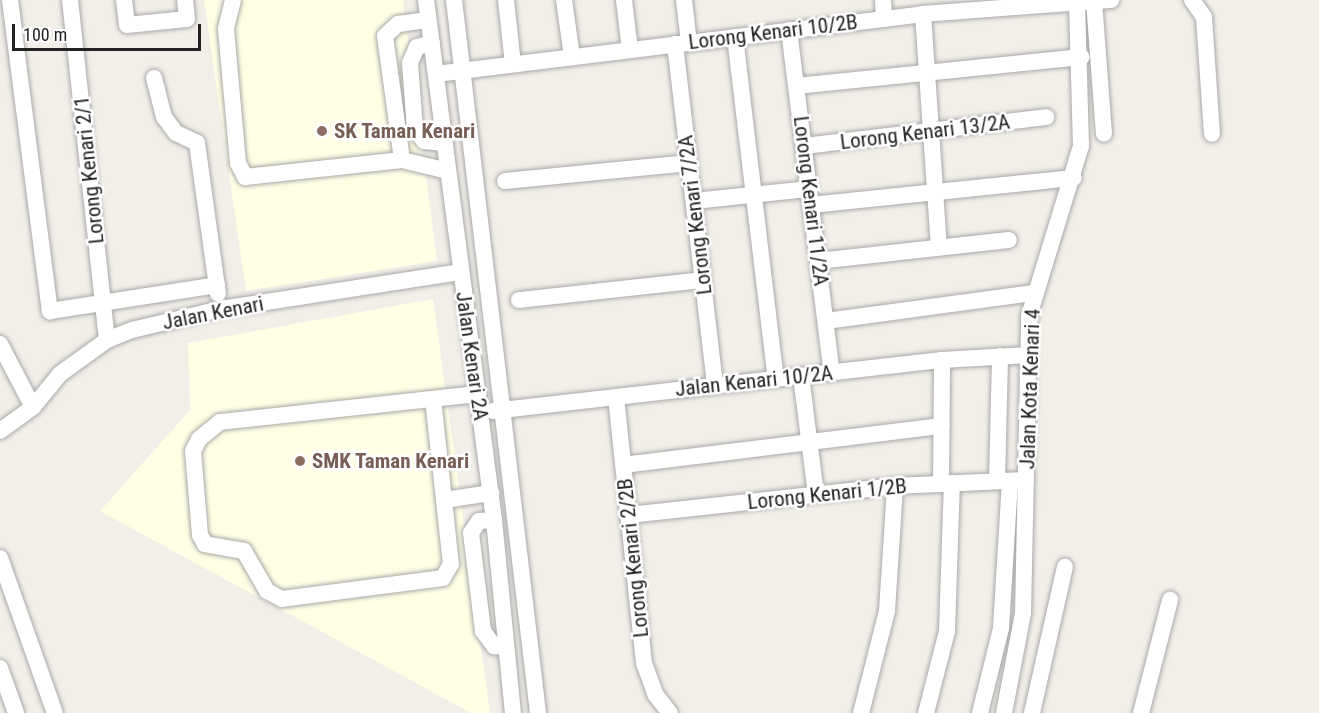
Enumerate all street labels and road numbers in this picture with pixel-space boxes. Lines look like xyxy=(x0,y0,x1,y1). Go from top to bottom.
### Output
street label: Lorong Kenari 10/2B xyxy=(687,9,859,55)
street label: Lorong Kenari 2/1 xyxy=(69,95,109,245)
street label: Lorong Kenari 13/2A xyxy=(839,109,1011,155)
street label: Lorong Kenari 11/2A xyxy=(788,115,834,287)
street label: Lorong Kenari 7/2A xyxy=(673,134,717,296)
street label: Jalan Kenari 2A xyxy=(450,290,494,422)
street label: Jalan Kenari xyxy=(160,291,266,335)
street label: Jalan Kota Kenari 4 xyxy=(1015,308,1045,470)
street label: Jalan Kenari 10/2A xyxy=(674,360,834,402)
street label: Lorong Kenari 1/2B xyxy=(746,473,908,515)
street label: Lorong Kenari 2/2B xyxy=(612,477,654,639)

